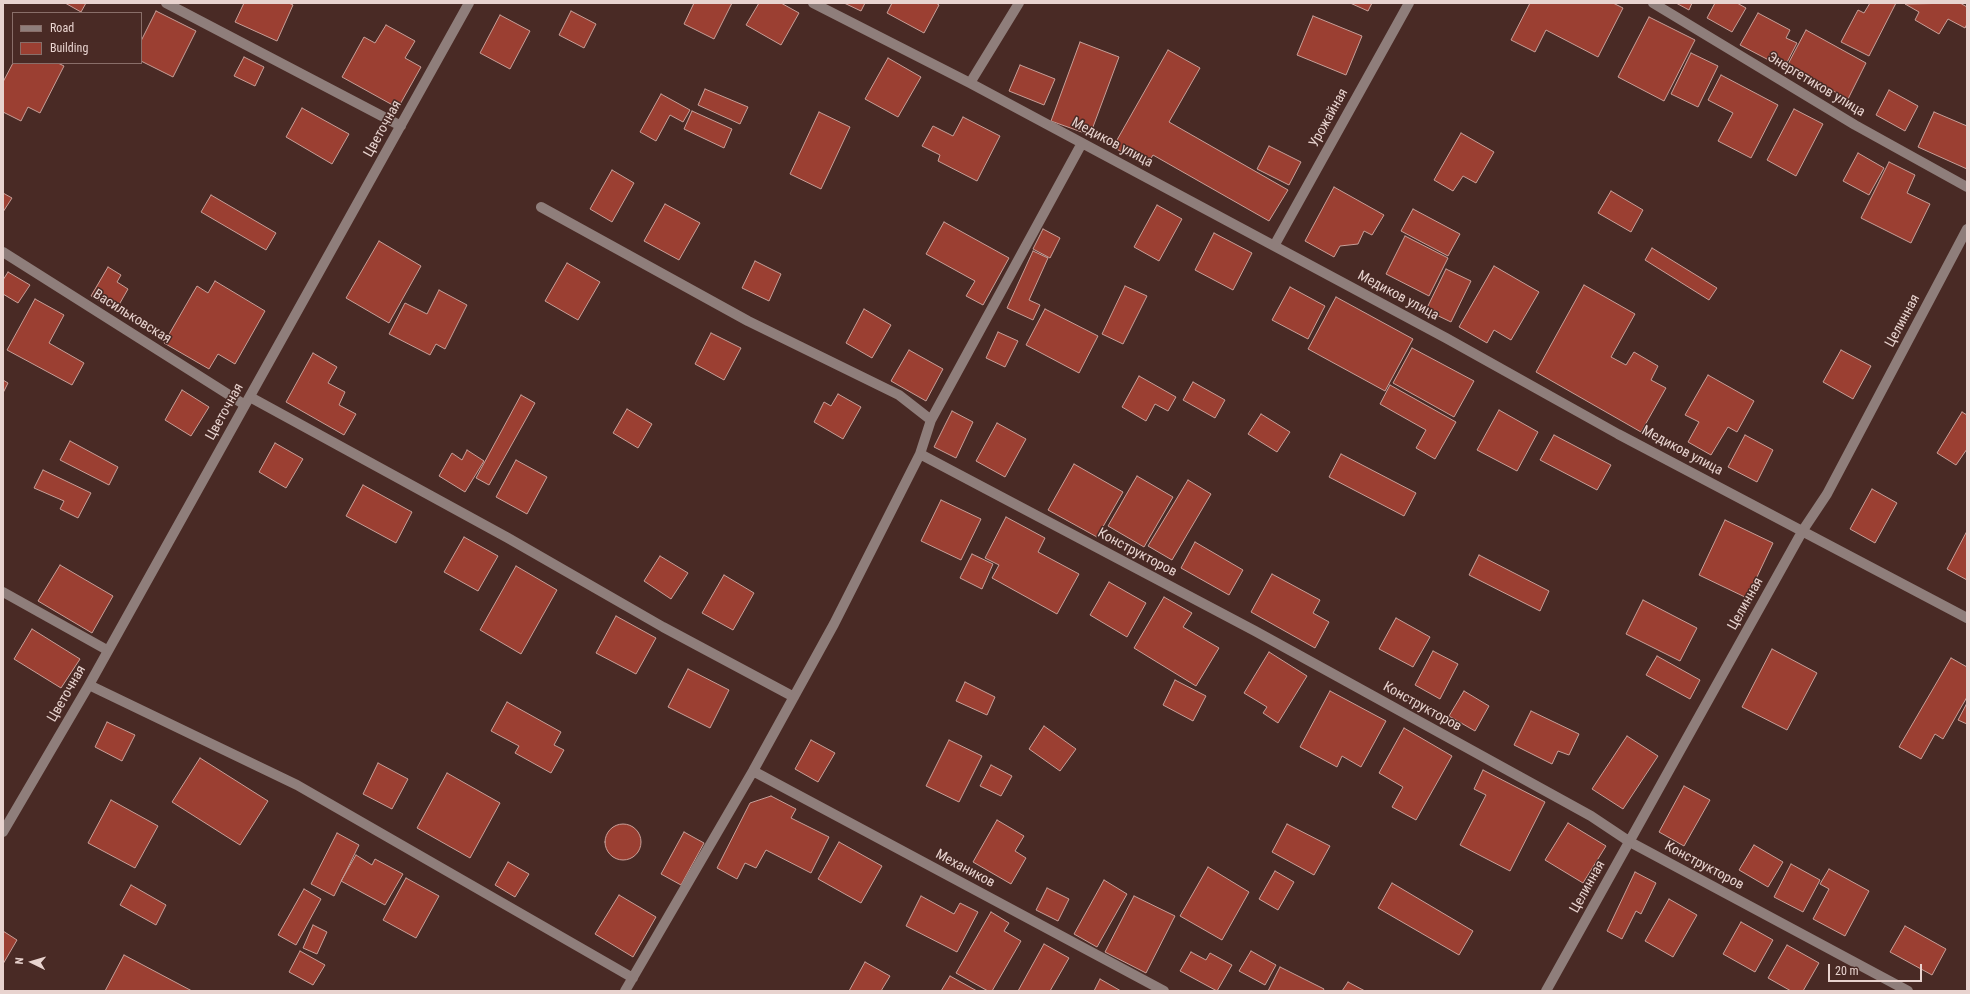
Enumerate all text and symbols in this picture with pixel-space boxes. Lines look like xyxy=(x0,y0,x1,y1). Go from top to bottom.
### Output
legend xyxy=(12,12,142,64)
text: Road xyxy=(50,21,74,35)
text: Building xyxy=(50,41,88,55)
street label: Энергетиков улица xyxy=(1764,49,1868,121)
street label: Урожайная xyxy=(1306,86,1352,150)
street label: Цветочная xyxy=(361,98,405,160)
street label: Медиков улица xyxy=(1069,115,1155,171)
street label: Медиков улица xyxy=(1355,268,1441,324)
street label: Васильковская xyxy=(90,286,174,348)
street label: Целинная xyxy=(1882,292,1924,350)
street label: Цветочная xyxy=(203,381,247,443)
street label: Медиков улица xyxy=(1639,423,1725,479)
street label: Конструкторов xyxy=(1095,525,1179,581)
street label: Целинная xyxy=(1725,575,1767,633)
street label: Цветочная xyxy=(44,663,90,725)
street label: Конструкторов xyxy=(1380,678,1464,736)
street label: Конструкторов xyxy=(1662,838,1746,894)
street label: Механиков xyxy=(932,846,998,892)
street label: Целинная xyxy=(1567,858,1609,916)
north arrow xyxy=(12,942,52,982)
scale bar xyxy=(1830,956,1924,982)
text: N xyxy=(13,957,26,965)
text: 20 m xyxy=(1835,964,1859,978)

